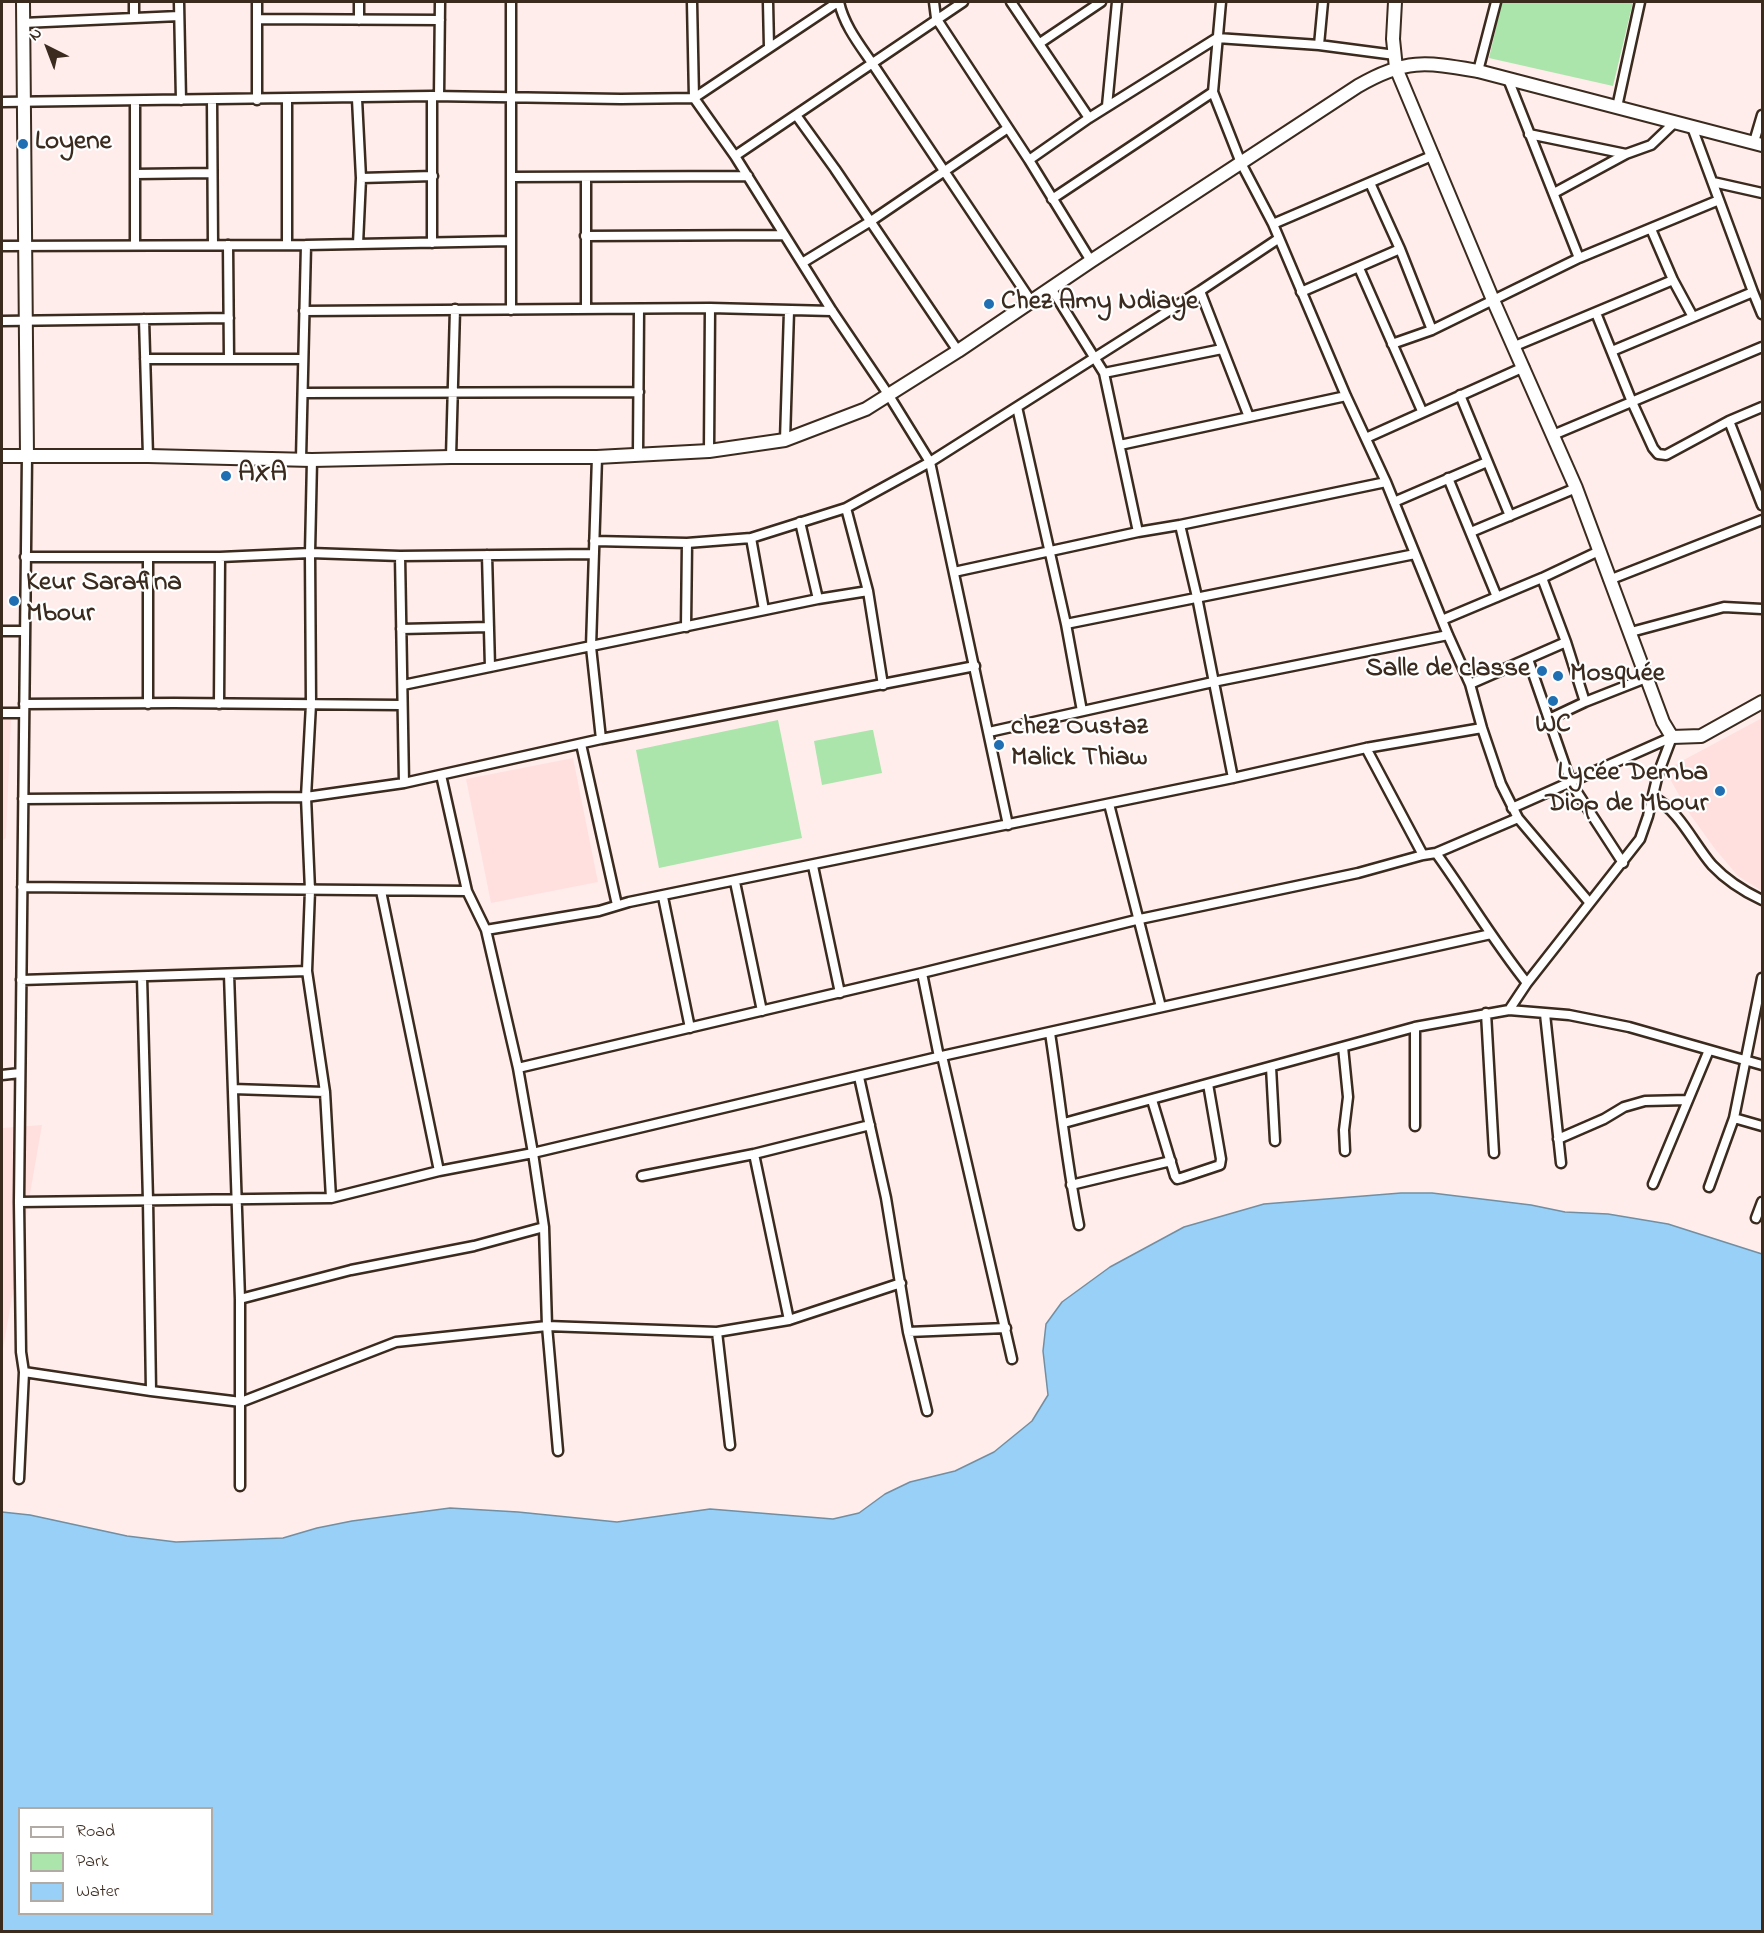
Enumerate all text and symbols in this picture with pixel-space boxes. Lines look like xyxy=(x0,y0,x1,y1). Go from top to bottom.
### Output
north arrow xyxy=(18,18,78,78)
text: N xyxy=(24,22,48,47)
place label: Loyene xyxy=(35,128,112,160)
marker: Loyene xyxy=(16,137,30,151)
place label: Chez Amy Ndiaye xyxy=(1001,288,1198,320)
marker: Chez Amy Ndiaye xyxy=(982,297,996,311)
place label: AXA xyxy=(238,460,287,492)
marker: AXA xyxy=(219,469,233,483)
place label: Keur Sarafina Mbour xyxy=(26,569,182,632)
marker: Keur Sarafina Mbour xyxy=(7,594,21,608)
place label: Salle de classe xyxy=(1365,655,1530,687)
place label: Mosquée xyxy=(1570,660,1665,692)
marker: Salle de classe xyxy=(1535,664,1549,678)
marker: Mosquée xyxy=(1551,669,1565,683)
marker: WC xyxy=(1546,694,1560,708)
place label: WC xyxy=(1535,711,1571,743)
place label: chez Oustaz Malick Thiaw xyxy=(1011,713,1148,776)
marker: chez Oustaz Malick Thiaw xyxy=(992,738,1006,752)
place label: Lycée Demba Diop de Mbour xyxy=(1545,759,1708,822)
marker: Lycée Demba Diop de Mbour xyxy=(1713,784,1727,798)
legend xyxy=(18,1807,213,1915)
text: Road xyxy=(76,1819,115,1845)
text: Park xyxy=(76,1849,109,1875)
text: Water xyxy=(76,1879,119,1905)

